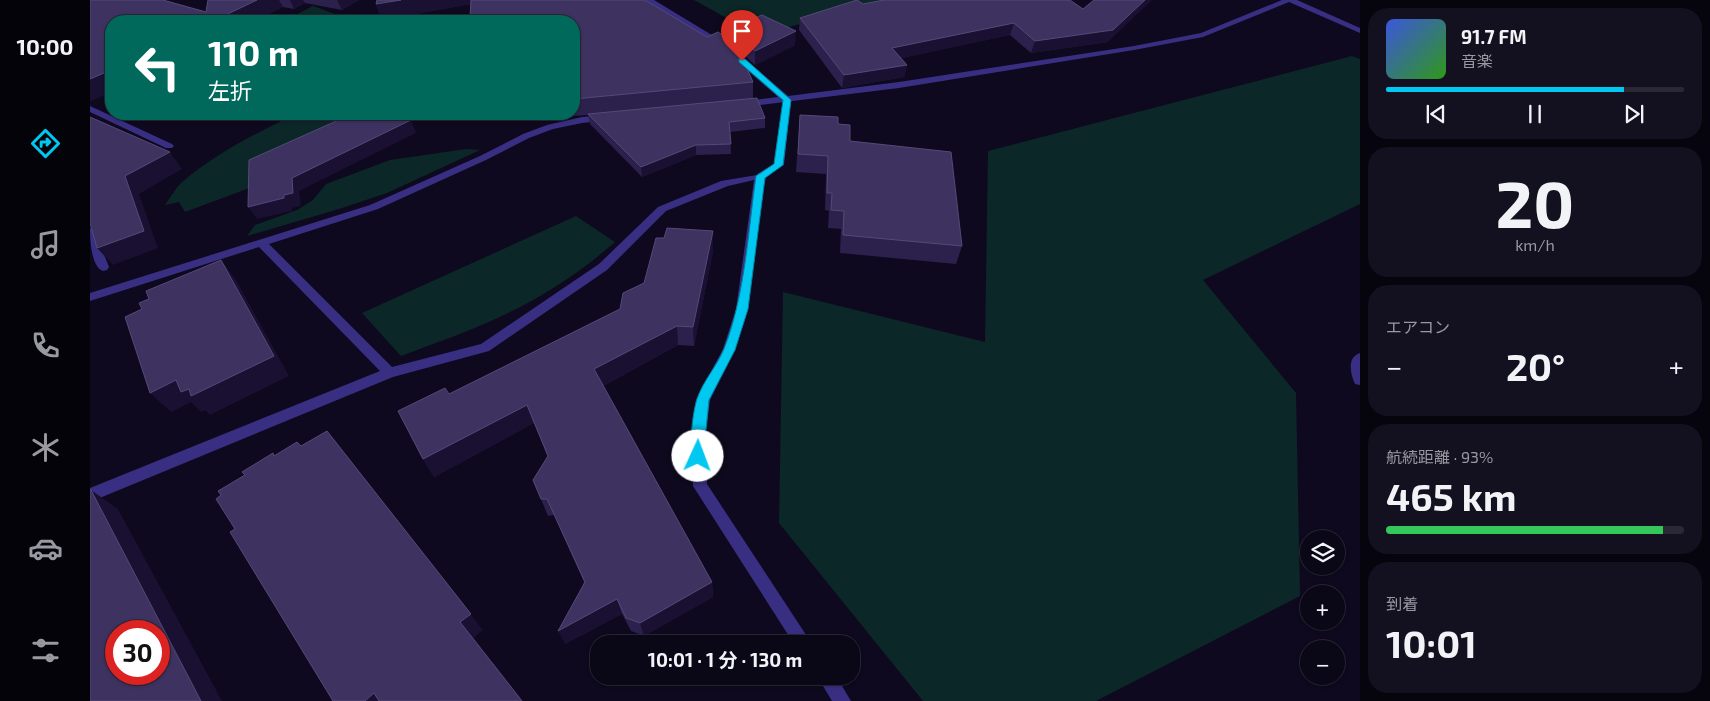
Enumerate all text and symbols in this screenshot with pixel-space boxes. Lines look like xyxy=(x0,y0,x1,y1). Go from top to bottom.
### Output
pin xyxy=(721,10,763,61)
icon: arrive xyxy=(728,17,756,45)
text: 91.7 FM xyxy=(1461,25,1527,48)
text: 110 m xyxy=(208,31,299,73)
text: 10:00 xyxy=(17,33,73,59)
icon: left xyxy=(125,35,190,100)
text: 音楽 xyxy=(1461,51,1493,70)
text: 左折 xyxy=(208,77,252,103)
icon: previous xyxy=(1422,100,1450,128)
icon: pause xyxy=(1521,100,1549,128)
icon: next xyxy=(1620,100,1648,128)
icon: directions xyxy=(28,126,63,161)
text: 20 xyxy=(1496,163,1574,241)
icon: music xyxy=(28,227,63,262)
text: km/h xyxy=(1515,235,1555,254)
text: エアコン xyxy=(1386,317,1450,336)
icon: phone xyxy=(28,328,63,363)
text: 20° xyxy=(1506,343,1565,389)
text: − xyxy=(1386,349,1402,383)
text: + xyxy=(1669,349,1684,383)
position arrow xyxy=(671,429,723,481)
icon: climate xyxy=(28,430,63,465)
text: 航続距離 · 93% xyxy=(1386,447,1493,466)
text: 465 km xyxy=(1386,473,1517,519)
map controls xyxy=(1300,530,1345,685)
button: layers xyxy=(1300,530,1345,575)
icon: car xyxy=(28,531,63,566)
button: + xyxy=(1300,585,1345,630)
text: 到着 xyxy=(1386,594,1418,613)
speed limit sign: 30 xyxy=(105,620,170,685)
text: 10:01 xyxy=(1386,620,1477,666)
icon: filters xyxy=(28,633,63,668)
button: − xyxy=(1300,640,1345,685)
text: 10:01 · 1 分 · 130 m xyxy=(648,648,802,671)

